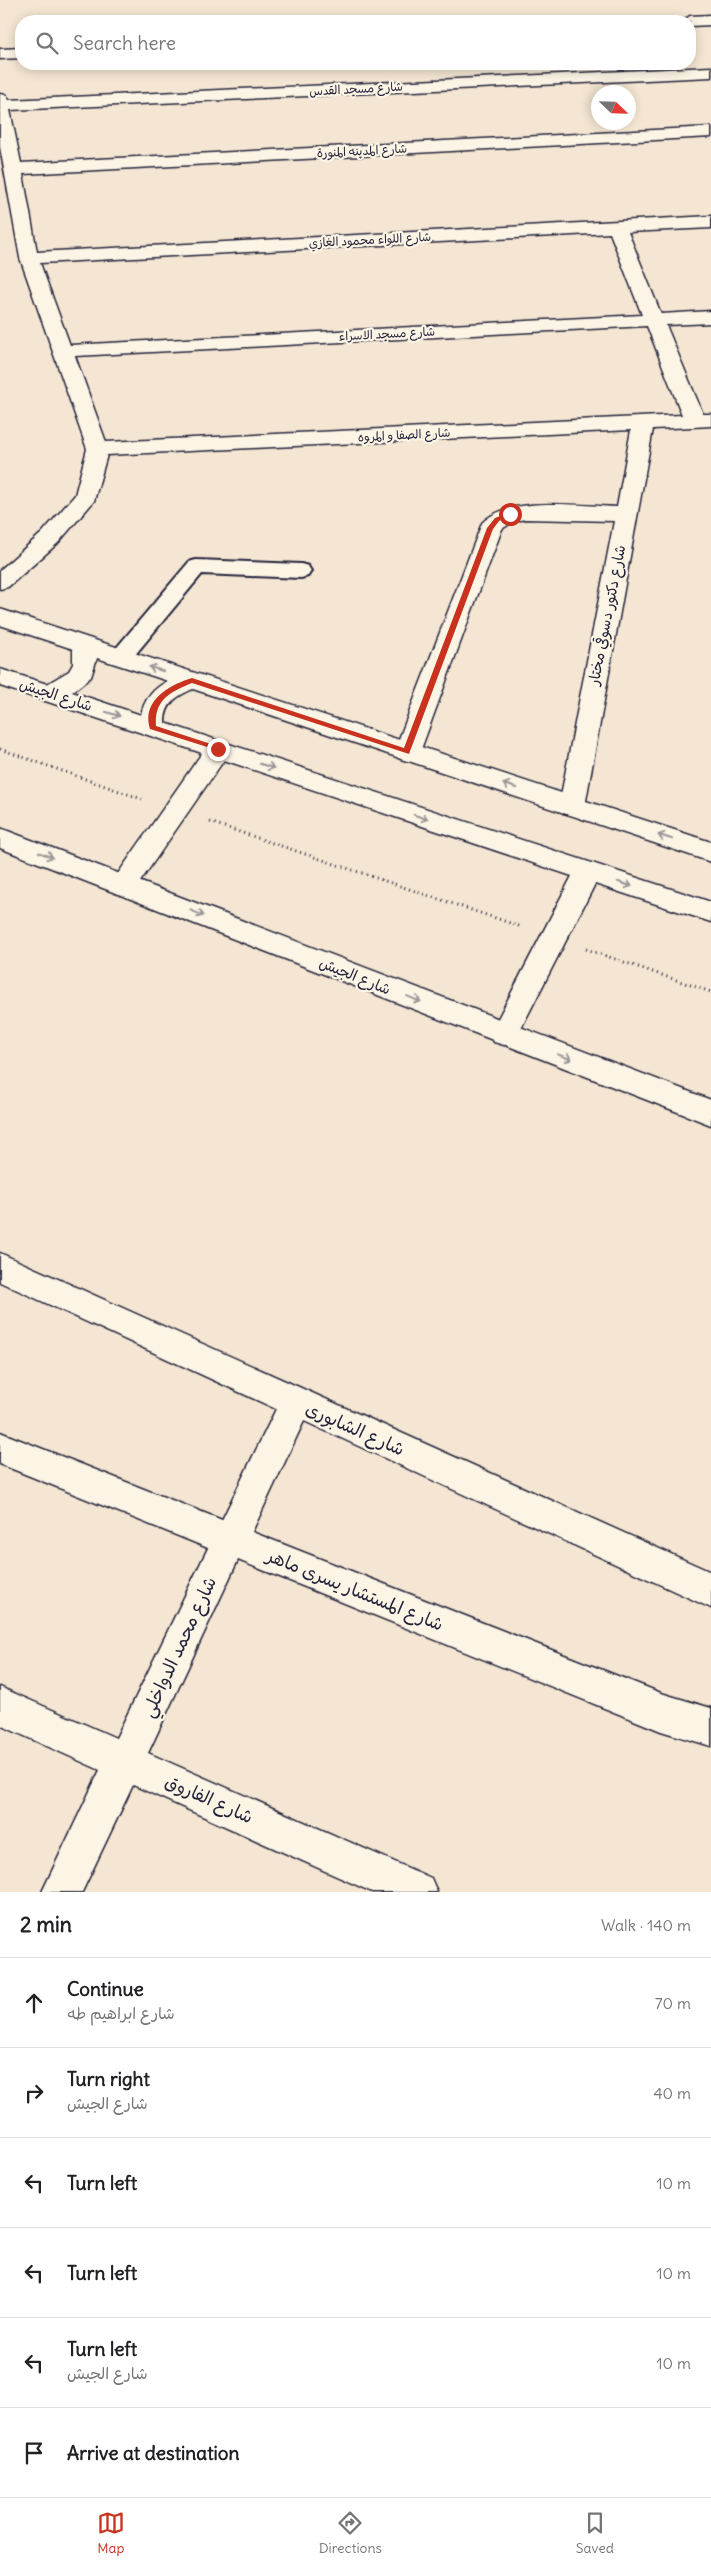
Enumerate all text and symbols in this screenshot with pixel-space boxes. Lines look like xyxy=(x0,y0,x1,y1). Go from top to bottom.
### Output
search box xyxy=(15,15,696,70)
icon: search xyxy=(33,29,61,57)
text: Search here xyxy=(73,31,176,55)
street label: شارع مسجد القدس xyxy=(309,79,403,100)
north arrow xyxy=(591,85,636,130)
street label: شارع المدينه المنورة xyxy=(316,141,408,162)
street label: شارع اللواء محمود الغازي xyxy=(308,229,432,252)
street label: شارع مسجد الاسراء xyxy=(338,323,436,346)
street label: شارع الصفا و المروه xyxy=(357,425,451,446)
route start xyxy=(499,503,522,526)
street label: شارع دكتور دسوقي مختار xyxy=(582,543,630,688)
one-way arrow xyxy=(149,664,165,673)
street label: شارع الجيش xyxy=(17,674,95,716)
one-way arrow xyxy=(104,710,120,719)
route end xyxy=(207,738,230,761)
one-way arrow xyxy=(258,761,274,771)
one-way arrow xyxy=(503,781,518,790)
one-way arrow xyxy=(413,812,429,822)
one-way arrow xyxy=(657,831,673,841)
one-way arrow xyxy=(37,851,53,860)
one-way arrow xyxy=(617,879,633,889)
one-way arrow xyxy=(189,909,205,918)
street label: شارع الجيش xyxy=(316,953,394,999)
one-way arrow xyxy=(406,994,421,1004)
one-way arrow xyxy=(557,1053,572,1062)
street label: شارع الشابورى xyxy=(302,1397,408,1461)
street label: شارع المستشار يسرى ماهر xyxy=(261,1543,447,1636)
street label: شارع محمد الدواخلي xyxy=(136,1573,226,1723)
street label: شارع الفاروق xyxy=(161,1769,257,1829)
text: 2 min xyxy=(20,1911,72,1938)
text: Walk · 140 m xyxy=(601,1915,691,1935)
text: Continue xyxy=(67,1977,144,2001)
icon: ahead xyxy=(20,1989,48,2017)
text: 70 m xyxy=(655,1993,691,2013)
text: شارع ابراهيم طه xyxy=(67,2003,175,2023)
text: Turn right xyxy=(67,2067,150,2091)
icon: right xyxy=(20,2079,48,2107)
text: 40 m xyxy=(653,2083,691,2103)
text: شارع الجيش xyxy=(67,2093,148,2113)
icon: left xyxy=(20,2169,48,2197)
text: Turn left xyxy=(67,2171,137,2195)
text: 10 m xyxy=(656,2173,691,2193)
icon: left xyxy=(20,2259,48,2287)
text: Turn left xyxy=(67,2261,137,2285)
text: 10 m xyxy=(656,2263,691,2283)
text: Turn left xyxy=(67,2337,137,2361)
icon: left xyxy=(20,2349,48,2377)
text: 10 m xyxy=(656,2353,691,2373)
text: شارع الجيش xyxy=(67,2363,148,2383)
icon: arrive xyxy=(20,2439,48,2467)
text: Arrive at destination xyxy=(67,2441,240,2465)
tab: Map xyxy=(97,2509,125,2557)
tab: Directions xyxy=(319,2509,382,2557)
tab: Saved xyxy=(576,2509,614,2557)

